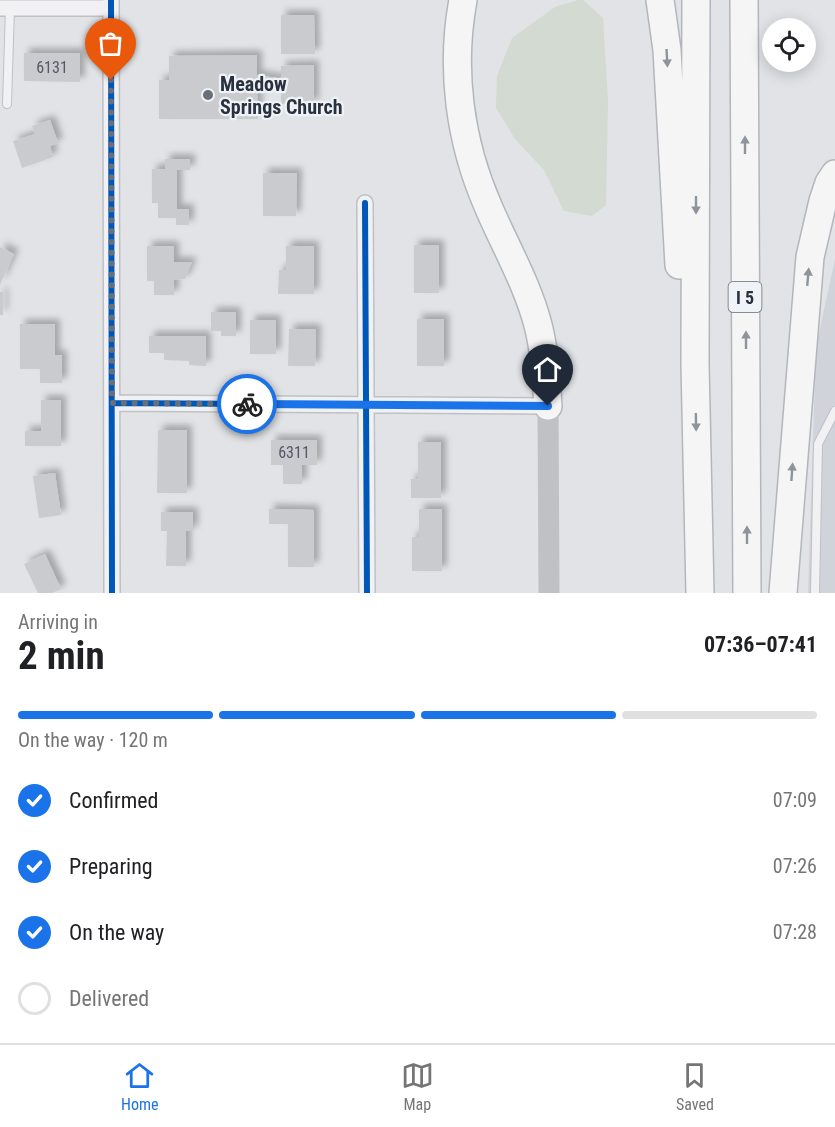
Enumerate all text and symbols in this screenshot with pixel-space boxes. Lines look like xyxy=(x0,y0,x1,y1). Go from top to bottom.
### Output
pin xyxy=(85,18,136,80)
map controls xyxy=(762,18,816,72)
button: locate xyxy=(762,18,816,72)
icon: bag xyxy=(94,27,127,60)
one-way arrow xyxy=(662,48,671,67)
house number: 6131 xyxy=(36,58,68,77)
place label: Meadow Springs Church xyxy=(220,72,343,119)
marker: Meadow Springs Church xyxy=(201,88,215,102)
one-way arrow xyxy=(740,135,750,154)
one-way arrow xyxy=(691,196,701,215)
one-way arrow xyxy=(803,268,813,287)
road number: I 5 xyxy=(728,282,762,312)
one-way arrow xyxy=(741,330,751,349)
pin xyxy=(522,344,573,406)
icon: home xyxy=(531,353,564,386)
courier xyxy=(217,374,277,434)
icon: bike xyxy=(231,388,264,421)
one-way arrow xyxy=(692,413,701,432)
house number: 6311 xyxy=(278,443,310,462)
one-way arrow xyxy=(787,462,797,481)
one-way arrow xyxy=(742,525,752,544)
text: Arriving in xyxy=(18,610,98,634)
text: 07:36–07:41 xyxy=(704,632,817,657)
text: 2 min xyxy=(18,633,105,679)
text: On the way · 120 m xyxy=(18,728,168,752)
icon: check xyxy=(18,784,51,817)
text: Confirmed xyxy=(69,788,158,813)
text: 07:09 xyxy=(773,788,817,812)
icon: check xyxy=(18,850,51,883)
text: Preparing xyxy=(69,854,153,879)
text: 07:26 xyxy=(773,854,817,878)
icon: check xyxy=(18,916,51,949)
text: On the way xyxy=(69,920,164,945)
text: 07:28 xyxy=(773,920,817,944)
text: Delivered xyxy=(69,986,149,1011)
tab: Home xyxy=(121,1059,159,1114)
tab: Map xyxy=(401,1059,434,1114)
tab: Saved xyxy=(676,1059,714,1114)

